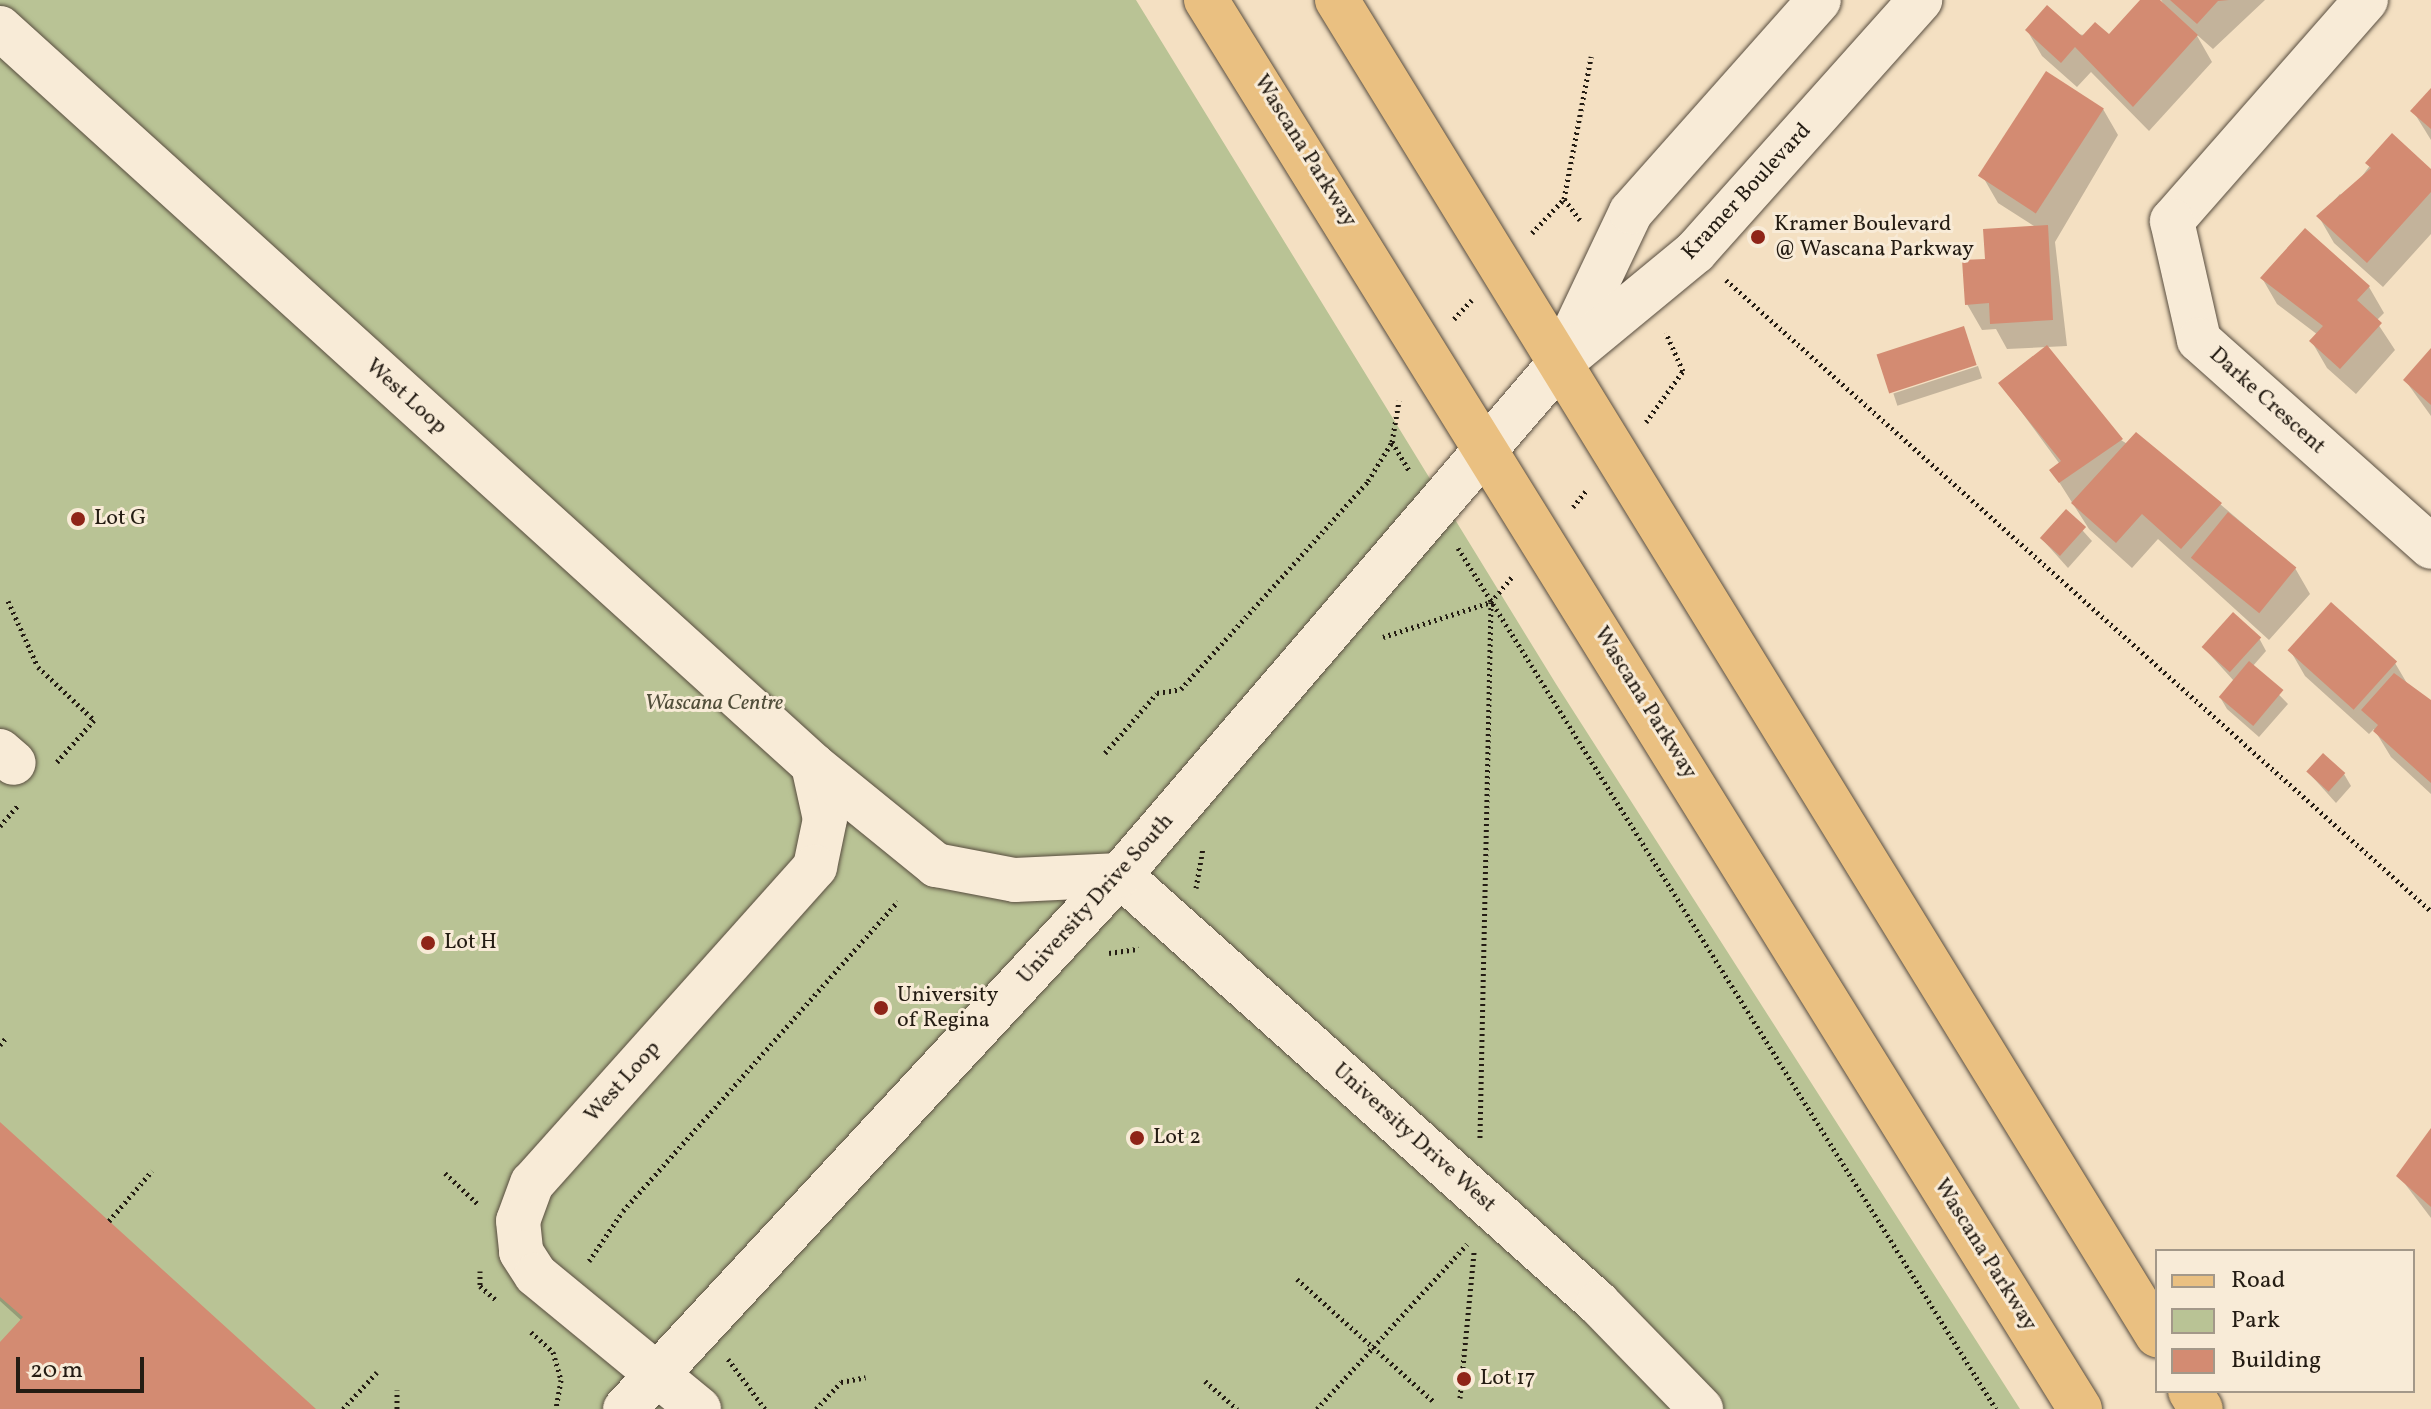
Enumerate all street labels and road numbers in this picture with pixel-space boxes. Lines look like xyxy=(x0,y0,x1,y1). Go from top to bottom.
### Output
street label: Wascana Parkway xyxy=(1248,70,1362,232)
street label: Kramer Boulevard xyxy=(1677,118,1817,266)
street label: Darke Crescent xyxy=(2203,342,2331,460)
street label: West Loop xyxy=(360,354,452,440)
street label: Wascana Parkway xyxy=(1588,622,1702,784)
street label: University Drive South xyxy=(1012,808,1180,990)
street label: West Loop xyxy=(580,1036,666,1128)
street label: University Drive West xyxy=(1327,1057,1501,1219)
street label: Wascana Parkway xyxy=(1928,1174,2042,1336)

